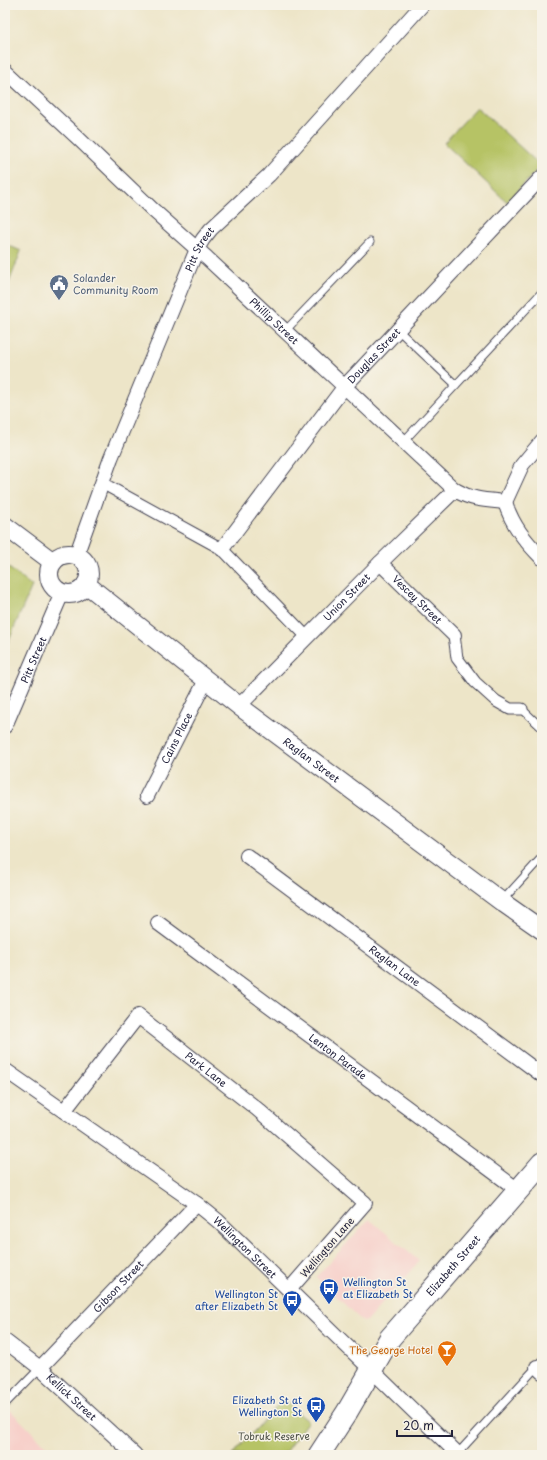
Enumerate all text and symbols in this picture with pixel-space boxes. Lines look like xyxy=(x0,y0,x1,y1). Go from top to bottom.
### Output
street label: Pitt Street xyxy=(181,223,217,274)
place label: Solander Community Room xyxy=(73,270,158,298)
public building icon: Solander Community Room xyxy=(48,273,70,301)
street label: Phillip Street xyxy=(247,294,302,347)
street label: Douglas Street xyxy=(343,324,403,386)
street label: Union Street xyxy=(319,570,373,624)
street label: Vescey Street xyxy=(389,571,446,627)
street label: Pitt Street xyxy=(16,634,50,685)
street label: Cains Place xyxy=(157,710,195,766)
street label: Raglan Street xyxy=(280,733,343,786)
street label: Raglan Lane xyxy=(366,941,424,990)
street label: Lenton Parade xyxy=(306,1030,370,1083)
street label: Park Lane xyxy=(182,1048,231,1090)
street label: Wellington Street xyxy=(210,1213,281,1281)
street label: Wellington Lane xyxy=(296,1213,357,1280)
street label: Elizabeth Street xyxy=(422,1231,483,1299)
street label: Gibson Street xyxy=(89,1256,147,1316)
place label: Wellington St at Elizabeth St xyxy=(343,1274,413,1301)
bus stop icon: Wellington St at Elizabeth St xyxy=(318,1277,340,1305)
place label: Wellington St after Elizabeth St xyxy=(195,1286,278,1313)
bus stop icon: Wellington St after Elizabeth St xyxy=(281,1289,303,1317)
bar icon: The George Hotel xyxy=(436,1339,458,1367)
place label: The George Hotel xyxy=(349,1342,433,1357)
street label: Kellick Street xyxy=(43,1370,100,1424)
place label: Elizabeth St at Wellington St xyxy=(232,1392,302,1419)
bus stop icon: Elizabeth St at Wellington St xyxy=(305,1395,327,1423)
scale bar xyxy=(397,1412,452,1438)
text: 20 m xyxy=(403,1416,434,1434)
park label: Tobruk Reserve xyxy=(238,1428,310,1443)

